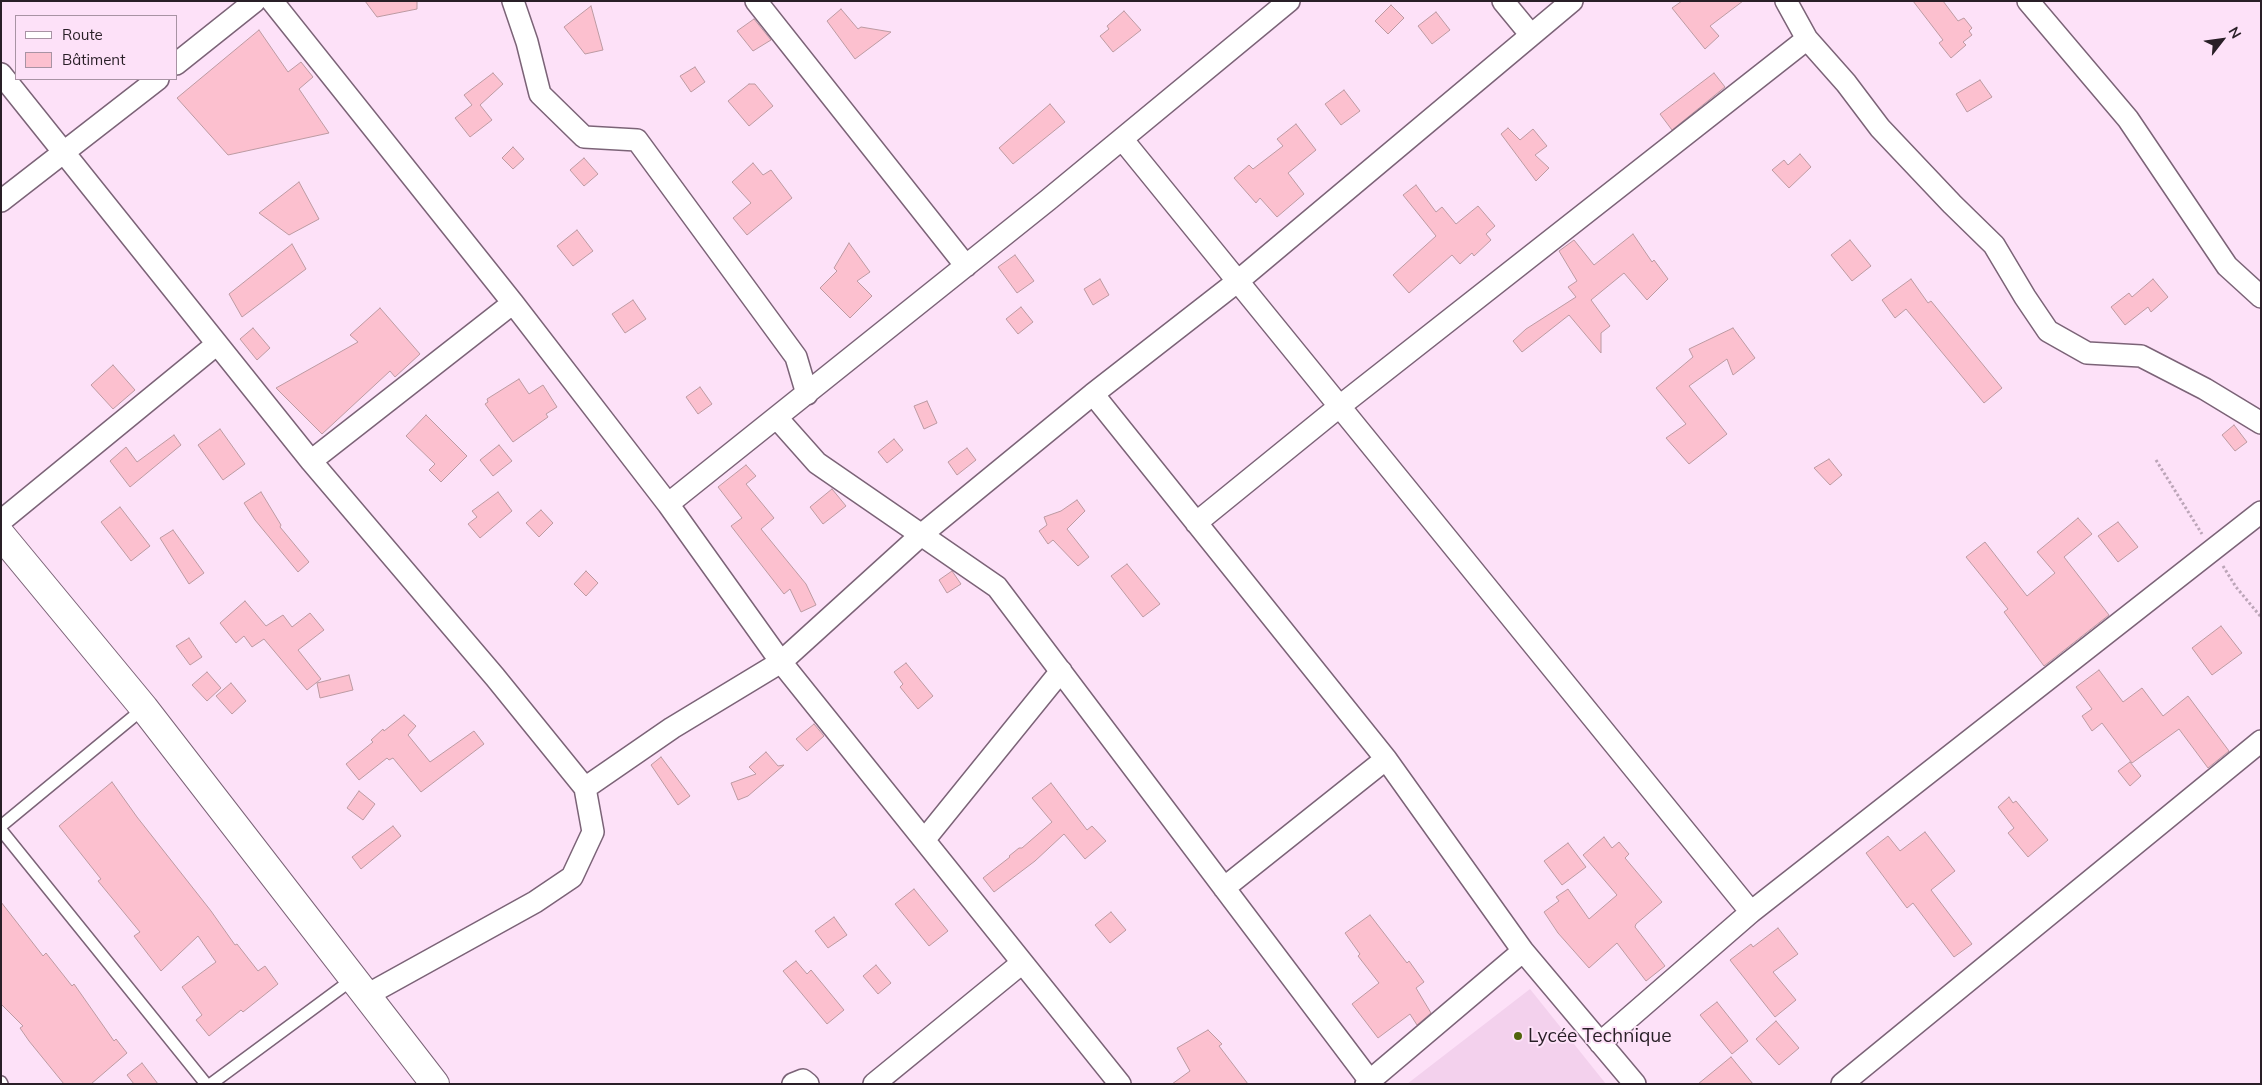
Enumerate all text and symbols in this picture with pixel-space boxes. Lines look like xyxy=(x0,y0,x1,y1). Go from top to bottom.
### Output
legend xyxy=(15,15,178,80)
north arrow xyxy=(2197,15,2247,65)
text: N xyxy=(2225,23,2245,42)
text: Route xyxy=(62,25,103,44)
text: Bâtiment xyxy=(62,50,125,69)
place label: Lycée Technique xyxy=(1528,1025,1672,1047)
marker: Lycée Technique xyxy=(1512,1030,1524,1042)

